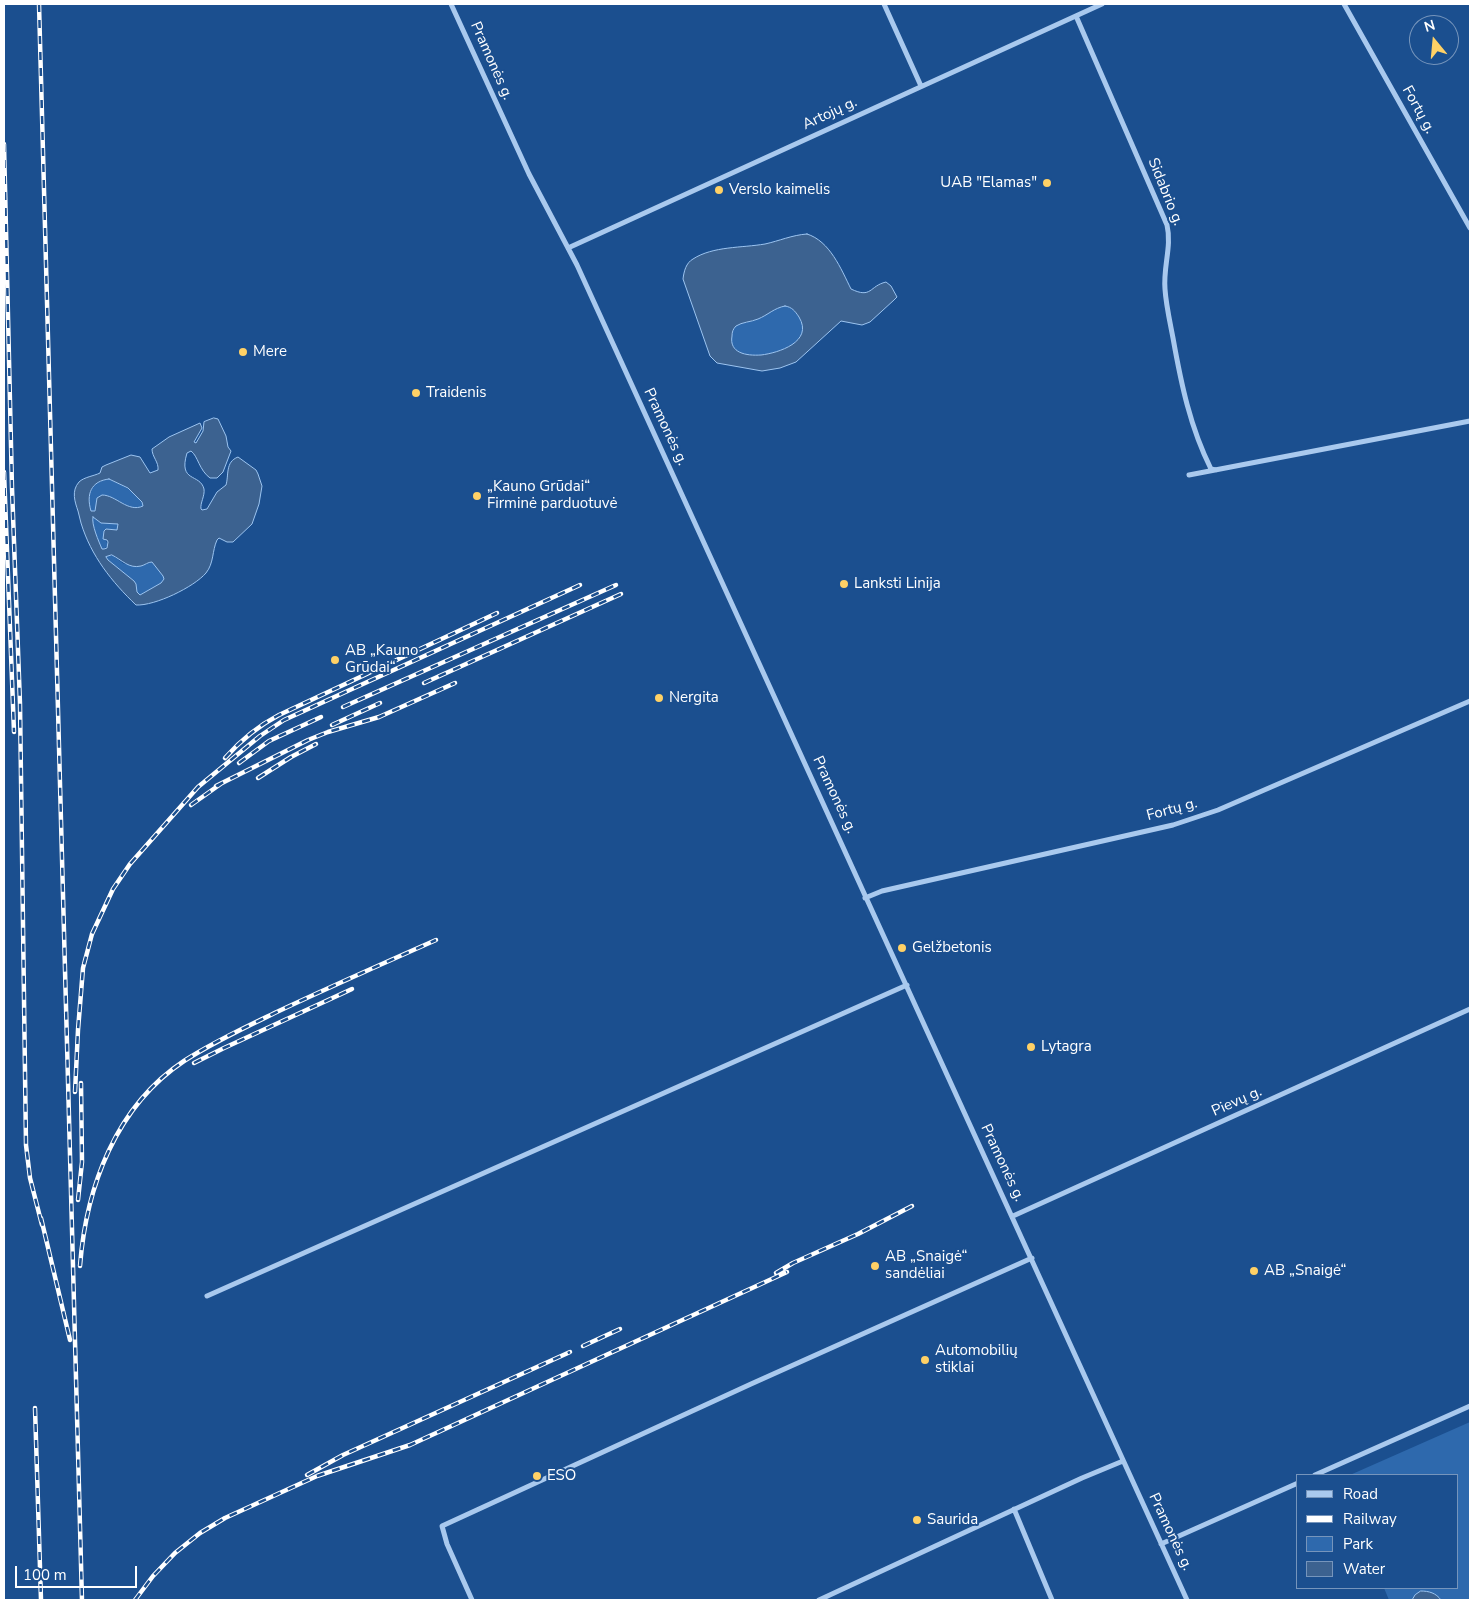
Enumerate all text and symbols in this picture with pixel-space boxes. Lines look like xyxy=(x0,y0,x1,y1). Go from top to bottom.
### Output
north arrow xyxy=(1409,15,1459,65)
text: N xyxy=(1422,16,1438,37)
street label: Pramonės g. xyxy=(466,19,516,103)
street label: Fortų g. xyxy=(1398,83,1438,137)
street label: Artojų g. xyxy=(800,94,860,134)
street label: Sidabrio g. xyxy=(1143,156,1187,228)
place label: UAB "Elamas" xyxy=(940,174,1037,192)
marker: UAB "Elamas" xyxy=(1041,177,1053,189)
place label: Verslo kaimelis xyxy=(729,181,830,199)
marker: Verslo kaimelis xyxy=(713,184,725,196)
place label: Mere xyxy=(253,343,287,361)
marker: Mere xyxy=(237,346,249,358)
place label: Traidenis xyxy=(426,384,487,402)
street label: Pramonės g. xyxy=(639,385,691,469)
marker: Traidenis xyxy=(410,387,422,399)
place label: „Kauno Grūdai“ Firminė parduotuvė xyxy=(487,478,617,513)
marker: „Kauno Grūdai“ Firminė parduotuvė xyxy=(471,490,483,502)
place label: Lanksti Linija xyxy=(854,575,941,593)
marker: Lanksti Linija xyxy=(838,578,850,590)
place label: AB „Kauno Grūdai“ xyxy=(345,642,418,677)
marker: AB „Kauno Grūdai“ xyxy=(329,654,341,666)
place label: Nergita xyxy=(669,689,719,707)
marker: Nergita xyxy=(653,692,665,704)
street label: Pramonės g. xyxy=(808,753,860,837)
street label: Fortų g. xyxy=(1145,795,1199,825)
place label: Gelžbetonis xyxy=(912,939,992,957)
marker: Gelžbetonis xyxy=(896,942,908,954)
place label: Lytagra xyxy=(1041,1038,1092,1056)
marker: Lytagra xyxy=(1025,1041,1037,1053)
street label: Pievų g. xyxy=(1209,1083,1265,1121)
street label: Pramonės g. xyxy=(976,1121,1028,1205)
place label: AB „Snaigė“ sandėliai xyxy=(885,1248,967,1283)
marker: AB „Snaigė“ sandėliai xyxy=(869,1260,881,1272)
place label: AB „Snaigė“ xyxy=(1264,1262,1346,1280)
marker: AB „Snaigė“ xyxy=(1248,1265,1260,1277)
place label: Automobilių stiklai xyxy=(935,1342,1018,1377)
marker: Automobilių stiklai xyxy=(919,1354,931,1366)
place label: ESO xyxy=(547,1467,576,1485)
marker: ESO xyxy=(531,1470,543,1482)
legend xyxy=(1296,1474,1459,1589)
text: Road xyxy=(1343,1484,1378,1504)
street label: Pramonės g. xyxy=(1144,1490,1196,1574)
text: Railway xyxy=(1343,1509,1397,1529)
place label: Saurida xyxy=(927,1511,978,1529)
marker: Saurida xyxy=(911,1514,923,1526)
text: Park xyxy=(1343,1534,1373,1554)
scale bar xyxy=(18,1556,140,1588)
text: Water xyxy=(1343,1559,1385,1579)
text: 100 m xyxy=(23,1565,67,1585)

